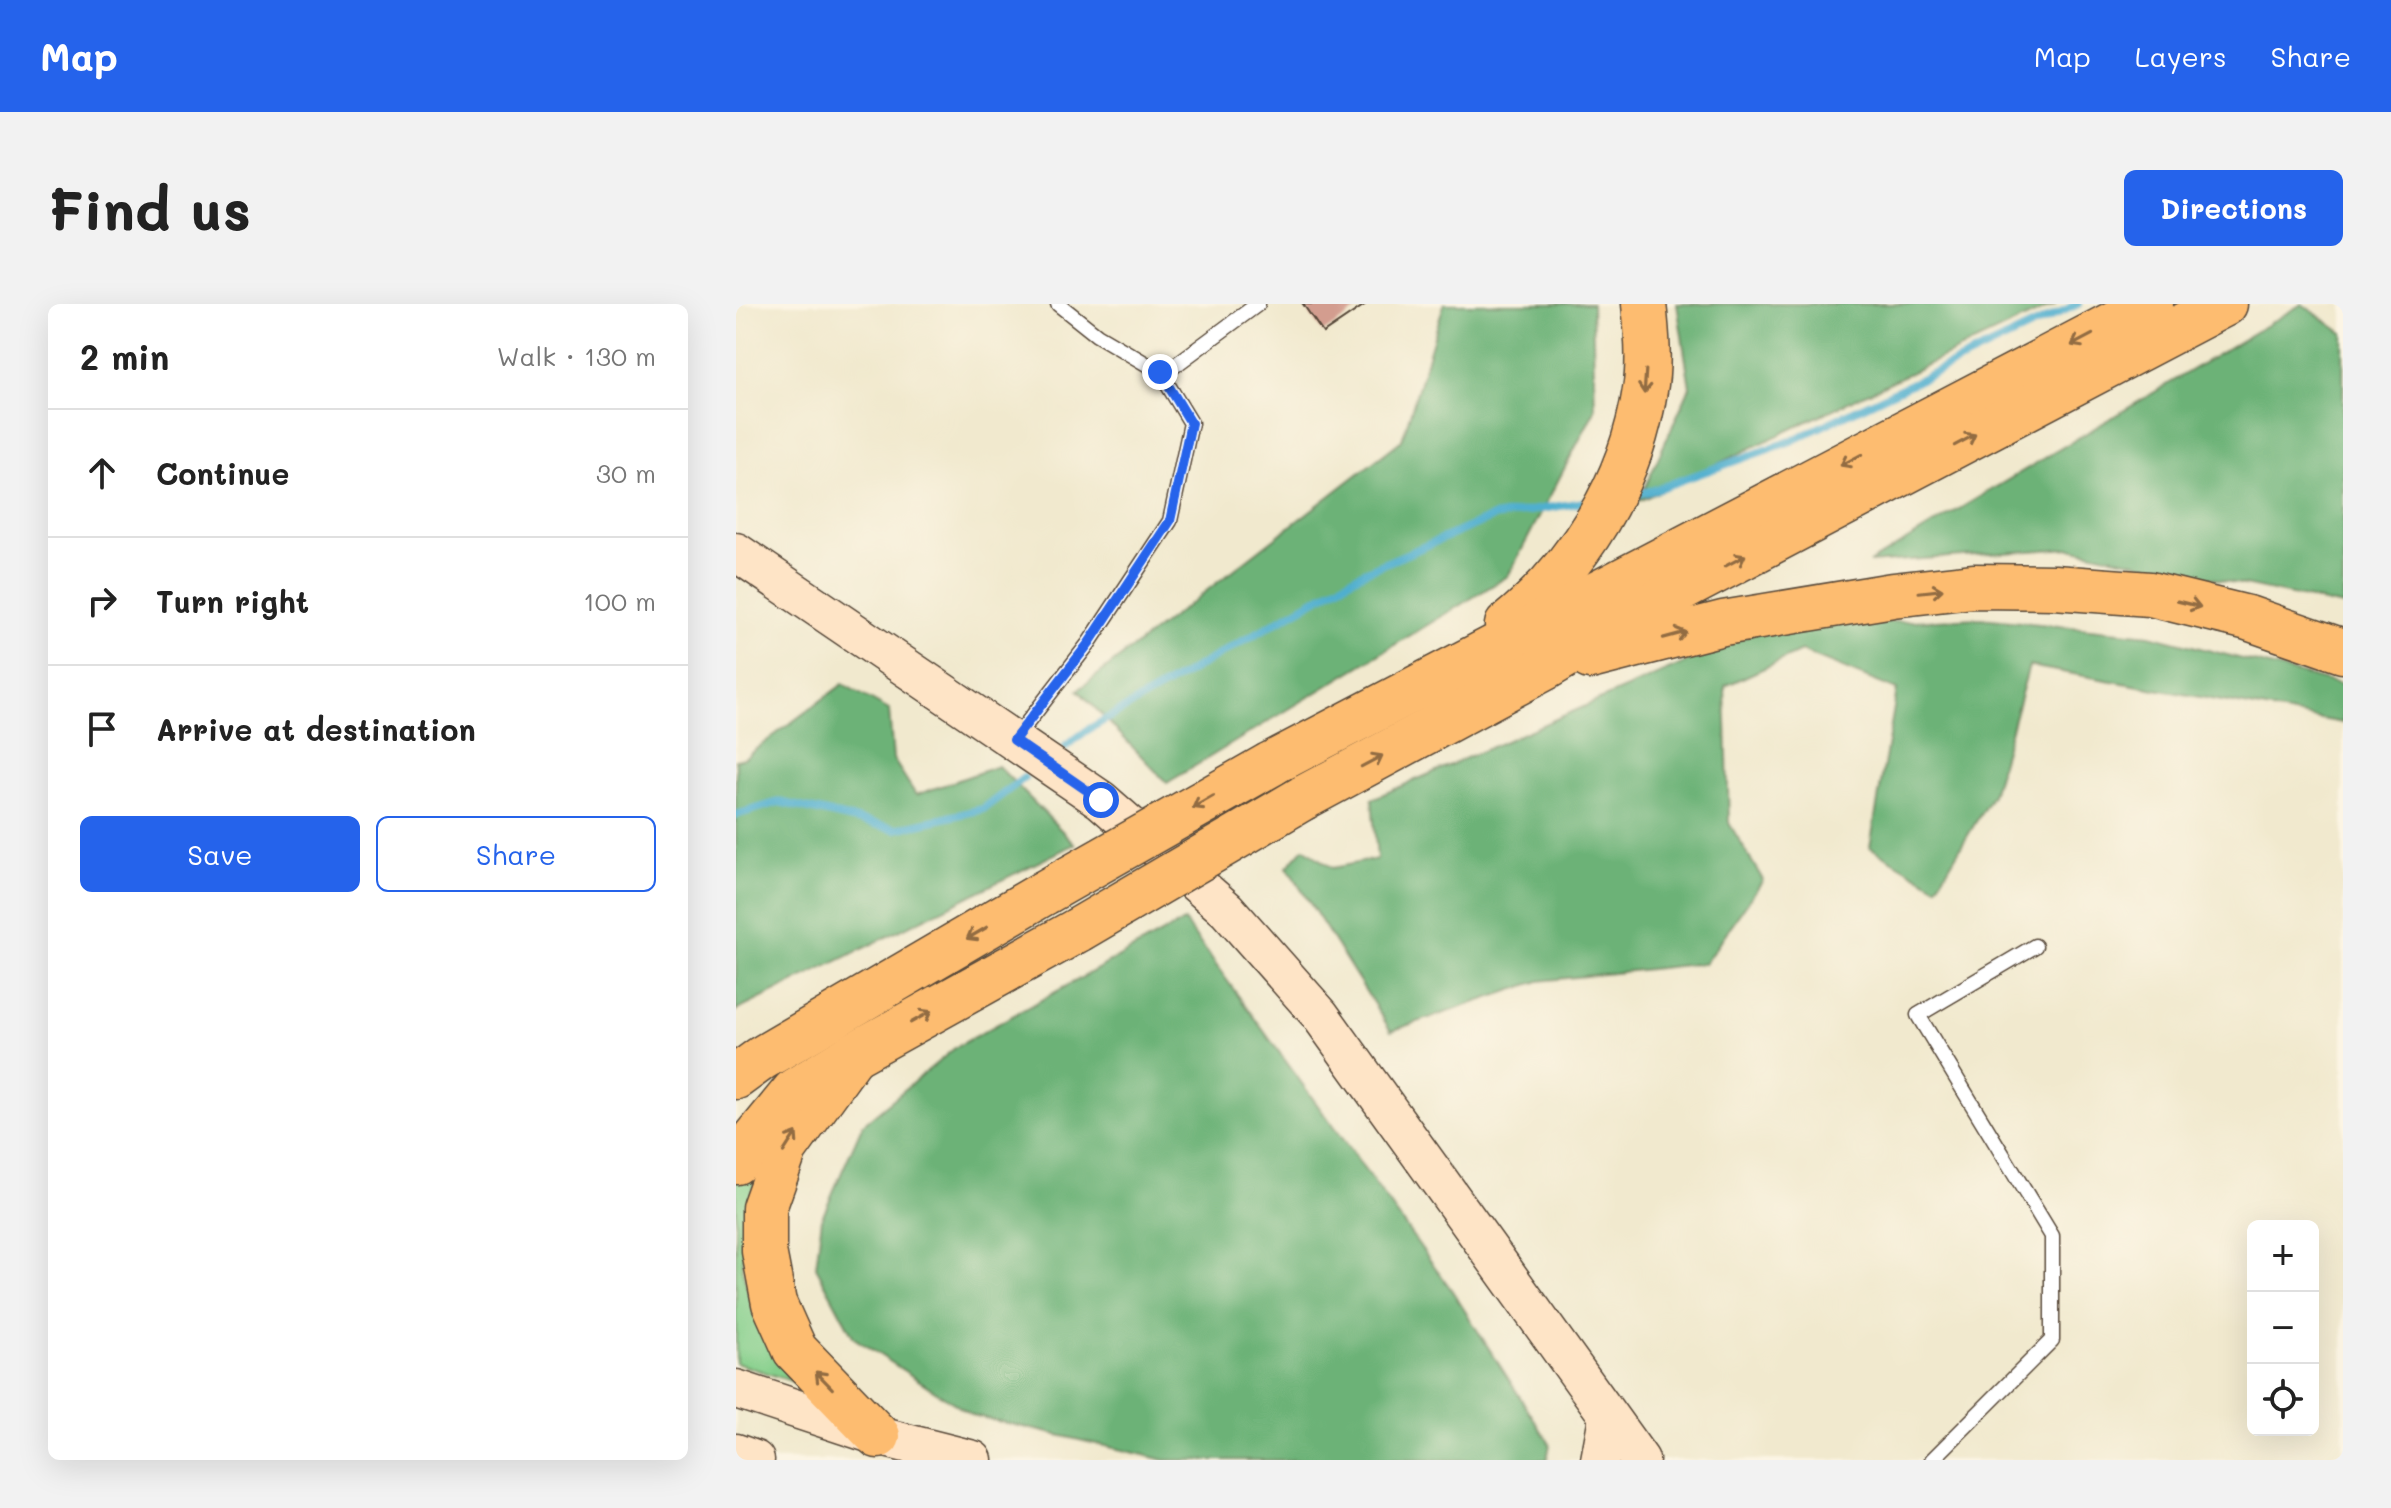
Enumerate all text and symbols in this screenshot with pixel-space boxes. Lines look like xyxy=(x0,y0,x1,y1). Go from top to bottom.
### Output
text: Map xyxy=(40,31,118,81)
text: Map xyxy=(2034,38,2091,74)
text: Layers xyxy=(2135,38,2227,74)
text: Share xyxy=(2271,38,2351,74)
button: Directions xyxy=(2124,170,2343,246)
text: Find us xyxy=(48,172,251,245)
one-way arrow xyxy=(2071,333,2094,349)
text: 2 min xyxy=(80,334,169,379)
text: Walk · 130 m xyxy=(497,339,656,373)
route end xyxy=(1142,354,1178,390)
one-way arrow xyxy=(1637,368,1652,395)
one-way arrow xyxy=(1953,432,1977,448)
icon: ahead xyxy=(80,451,124,495)
text: Continue xyxy=(156,453,289,493)
one-way arrow xyxy=(1840,453,1864,469)
text: 30 m xyxy=(596,456,656,490)
one-way arrow xyxy=(1723,553,1746,569)
icon: right xyxy=(80,579,124,623)
text: Turn right xyxy=(156,581,309,621)
one-way arrow xyxy=(1917,583,1944,598)
text: 100 m xyxy=(583,584,656,618)
one-way arrow xyxy=(2176,597,2202,612)
one-way arrow xyxy=(1662,626,1688,641)
icon: arrive xyxy=(80,707,124,751)
text: Arrive at destination xyxy=(156,709,476,749)
one-way arrow xyxy=(1360,753,1383,769)
route start xyxy=(1083,782,1119,818)
one-way arrow xyxy=(1192,794,1215,810)
button: Save xyxy=(80,816,360,892)
button: Share xyxy=(376,816,656,892)
one-way arrow xyxy=(965,926,989,941)
one-way arrow xyxy=(909,1009,932,1025)
one-way arrow xyxy=(782,1132,799,1154)
map controls xyxy=(2247,1220,2319,1436)
button: + xyxy=(2247,1220,2319,1292)
button: − xyxy=(2247,1292,2319,1364)
button: locate xyxy=(2247,1364,2319,1436)
one-way arrow xyxy=(815,1371,834,1390)

